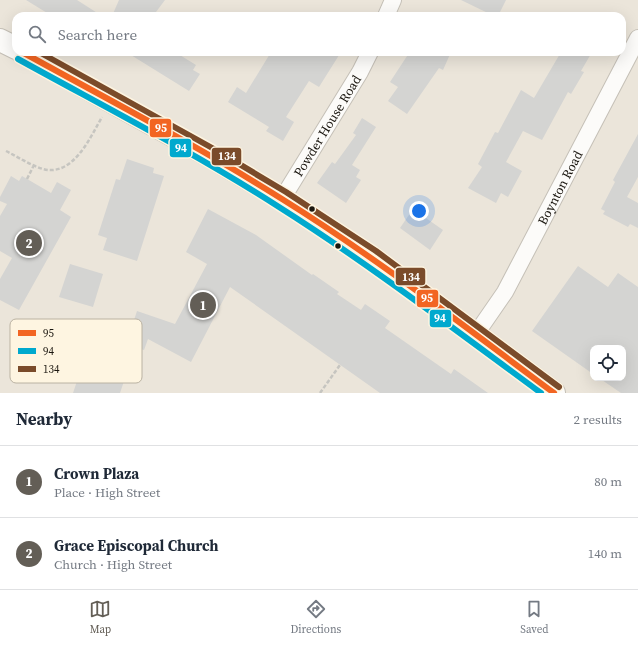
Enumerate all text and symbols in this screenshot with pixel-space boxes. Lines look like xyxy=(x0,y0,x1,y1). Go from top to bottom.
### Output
search box xyxy=(12,12,626,56)
icon: search xyxy=(26,23,48,45)
text: Search here xyxy=(58,24,137,45)
street label: Powder House Road xyxy=(289,71,365,180)
line badge: 95 xyxy=(149,118,172,138)
text: 95 xyxy=(155,121,167,136)
line badge: 94 xyxy=(169,138,192,158)
text: 94 xyxy=(175,141,187,156)
line badge: 134 xyxy=(211,147,242,166)
street label: Boynton Road xyxy=(533,147,586,228)
text: 134 xyxy=(218,149,236,164)
your location xyxy=(409,201,429,221)
unlabelled marker xyxy=(307,204,317,214)
pin: 2 xyxy=(16,228,42,258)
unlabelled marker xyxy=(333,241,343,251)
line badge: 134 xyxy=(395,267,426,286)
text: 134 xyxy=(402,270,420,285)
line badge: 95 xyxy=(416,289,439,308)
pin: 1 xyxy=(190,290,216,320)
text: 95 xyxy=(421,291,433,306)
line badge: 94 xyxy=(429,309,452,328)
text: 94 xyxy=(434,311,446,326)
legend xyxy=(10,319,142,383)
text: 95 xyxy=(43,326,54,341)
text: 94 xyxy=(43,344,54,359)
map controls xyxy=(590,345,626,381)
button: locate xyxy=(590,345,626,381)
text: 134 xyxy=(43,362,60,377)
text: Nearby xyxy=(16,407,72,431)
text: 2 results xyxy=(574,411,622,428)
text: Crown Plaza xyxy=(54,463,139,484)
text: 1 xyxy=(25,473,33,490)
text: 80 m xyxy=(594,473,622,490)
text: Place · High Street xyxy=(54,484,160,501)
text: Grace Episcopal Church xyxy=(54,535,219,556)
text: 2 xyxy=(25,545,33,562)
text: 140 m xyxy=(588,545,622,562)
text: Church · High Street xyxy=(54,556,172,573)
tab: Map xyxy=(89,598,111,637)
tab: Directions xyxy=(290,598,341,637)
tab: Saved xyxy=(520,598,549,637)

